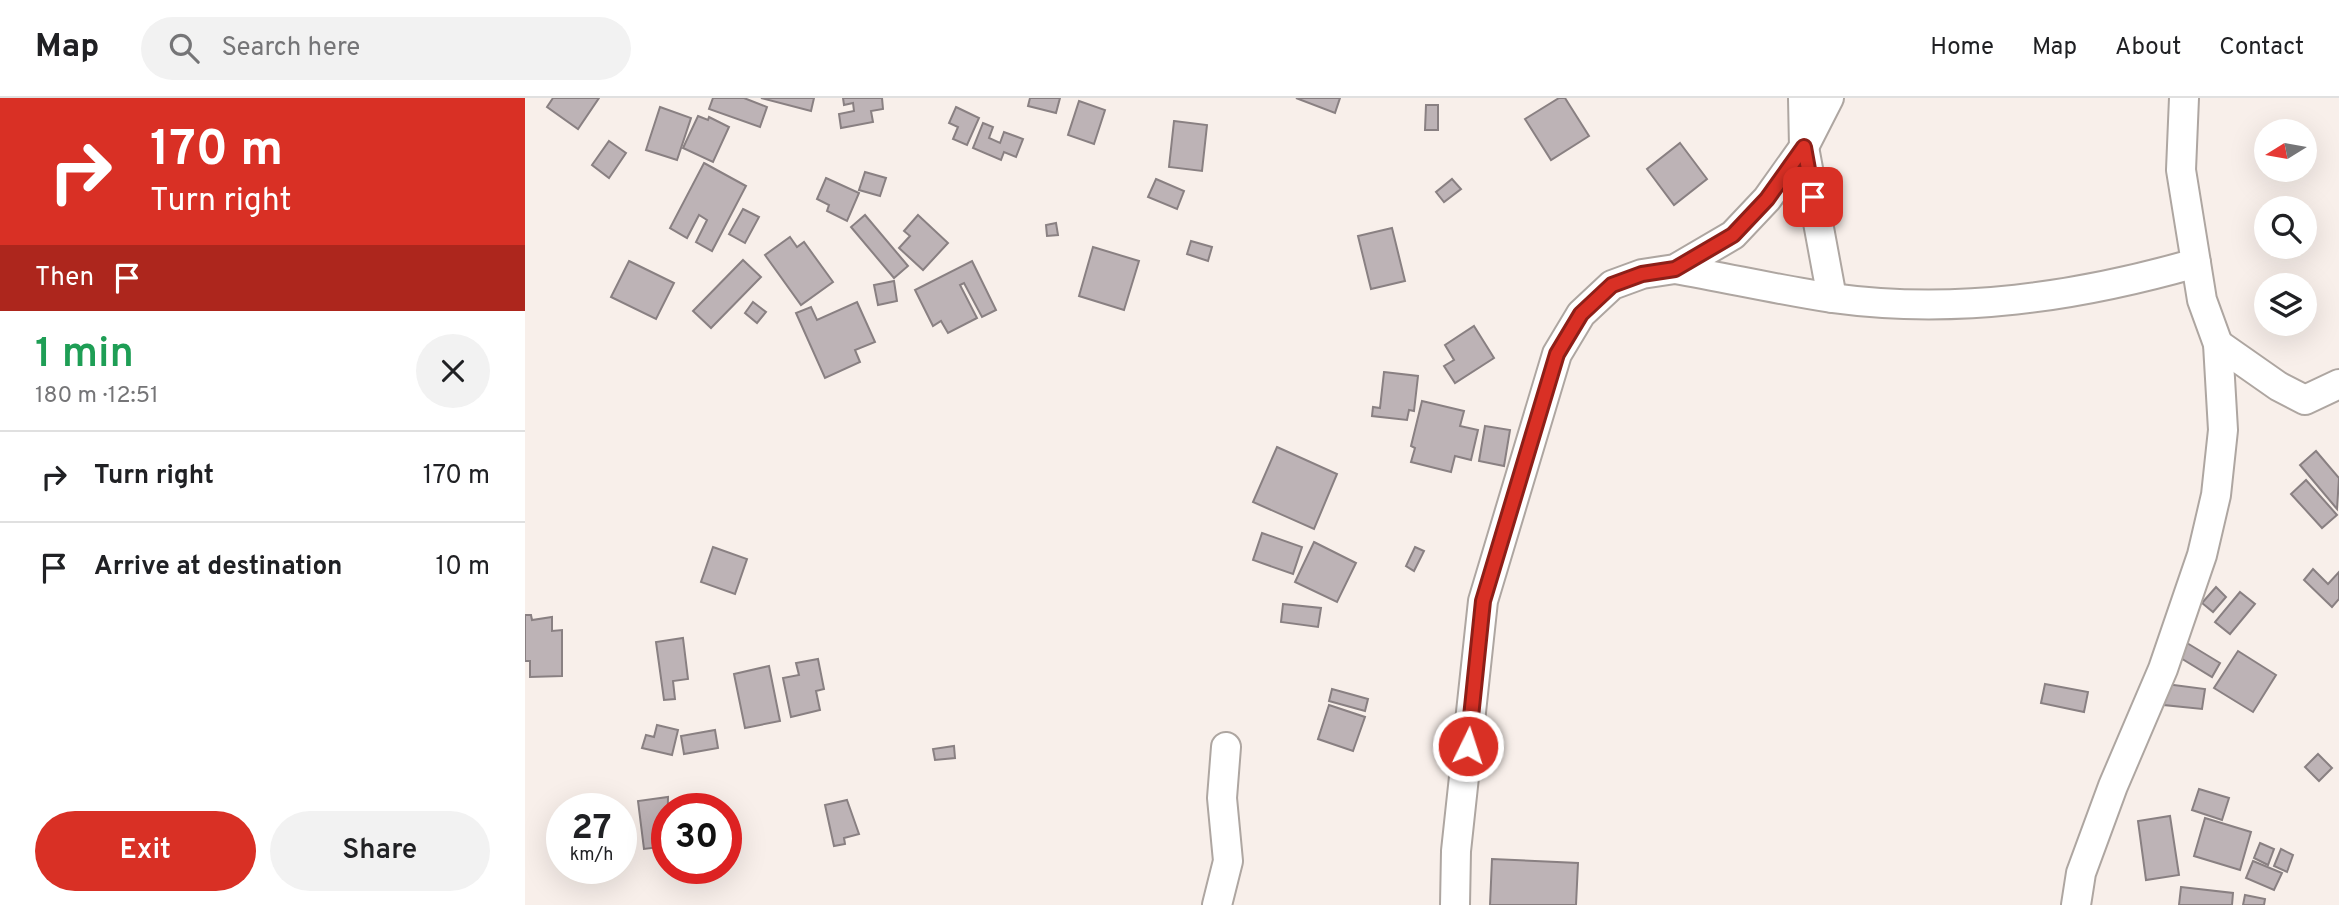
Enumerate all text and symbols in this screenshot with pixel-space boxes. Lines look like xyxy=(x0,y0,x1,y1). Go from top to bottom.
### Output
search box xyxy=(141,17,631,80)
text: Map xyxy=(35,27,99,69)
icon: search xyxy=(165,29,203,67)
text: Search here xyxy=(221,32,360,65)
text: Home xyxy=(1930,33,1994,63)
text: Map xyxy=(2032,33,2077,63)
text: About xyxy=(2115,33,2181,63)
text: Contact xyxy=(2219,33,2304,63)
north arrow xyxy=(2254,119,2317,182)
map controls xyxy=(2254,119,2317,336)
text: 170 m xyxy=(150,121,283,183)
icon: right xyxy=(35,126,126,217)
pin xyxy=(1783,167,1843,227)
icon: arrive xyxy=(1794,178,1832,216)
text: Turn right xyxy=(150,182,292,222)
button: search xyxy=(2254,196,2317,259)
icon: arrive xyxy=(108,259,146,297)
text: Then xyxy=(35,262,94,295)
button: layers xyxy=(2254,273,2317,336)
text: 1 min xyxy=(35,329,134,382)
button: close xyxy=(416,334,490,408)
text: 180 m · 12:51 xyxy=(35,382,159,411)
icon: right xyxy=(35,458,73,496)
text: Turn right xyxy=(94,460,214,493)
text: 170 m xyxy=(423,460,490,493)
icon: arrive xyxy=(35,549,73,587)
text: Arrive at destination xyxy=(94,551,342,584)
text: 10 m xyxy=(435,551,490,584)
position arrow xyxy=(1431,709,1505,783)
speed limit sign: 30 xyxy=(651,793,742,884)
text: 27 xyxy=(572,807,611,851)
button: Exit xyxy=(35,811,256,891)
button: Share xyxy=(270,811,490,891)
text: km/h xyxy=(570,844,613,867)

